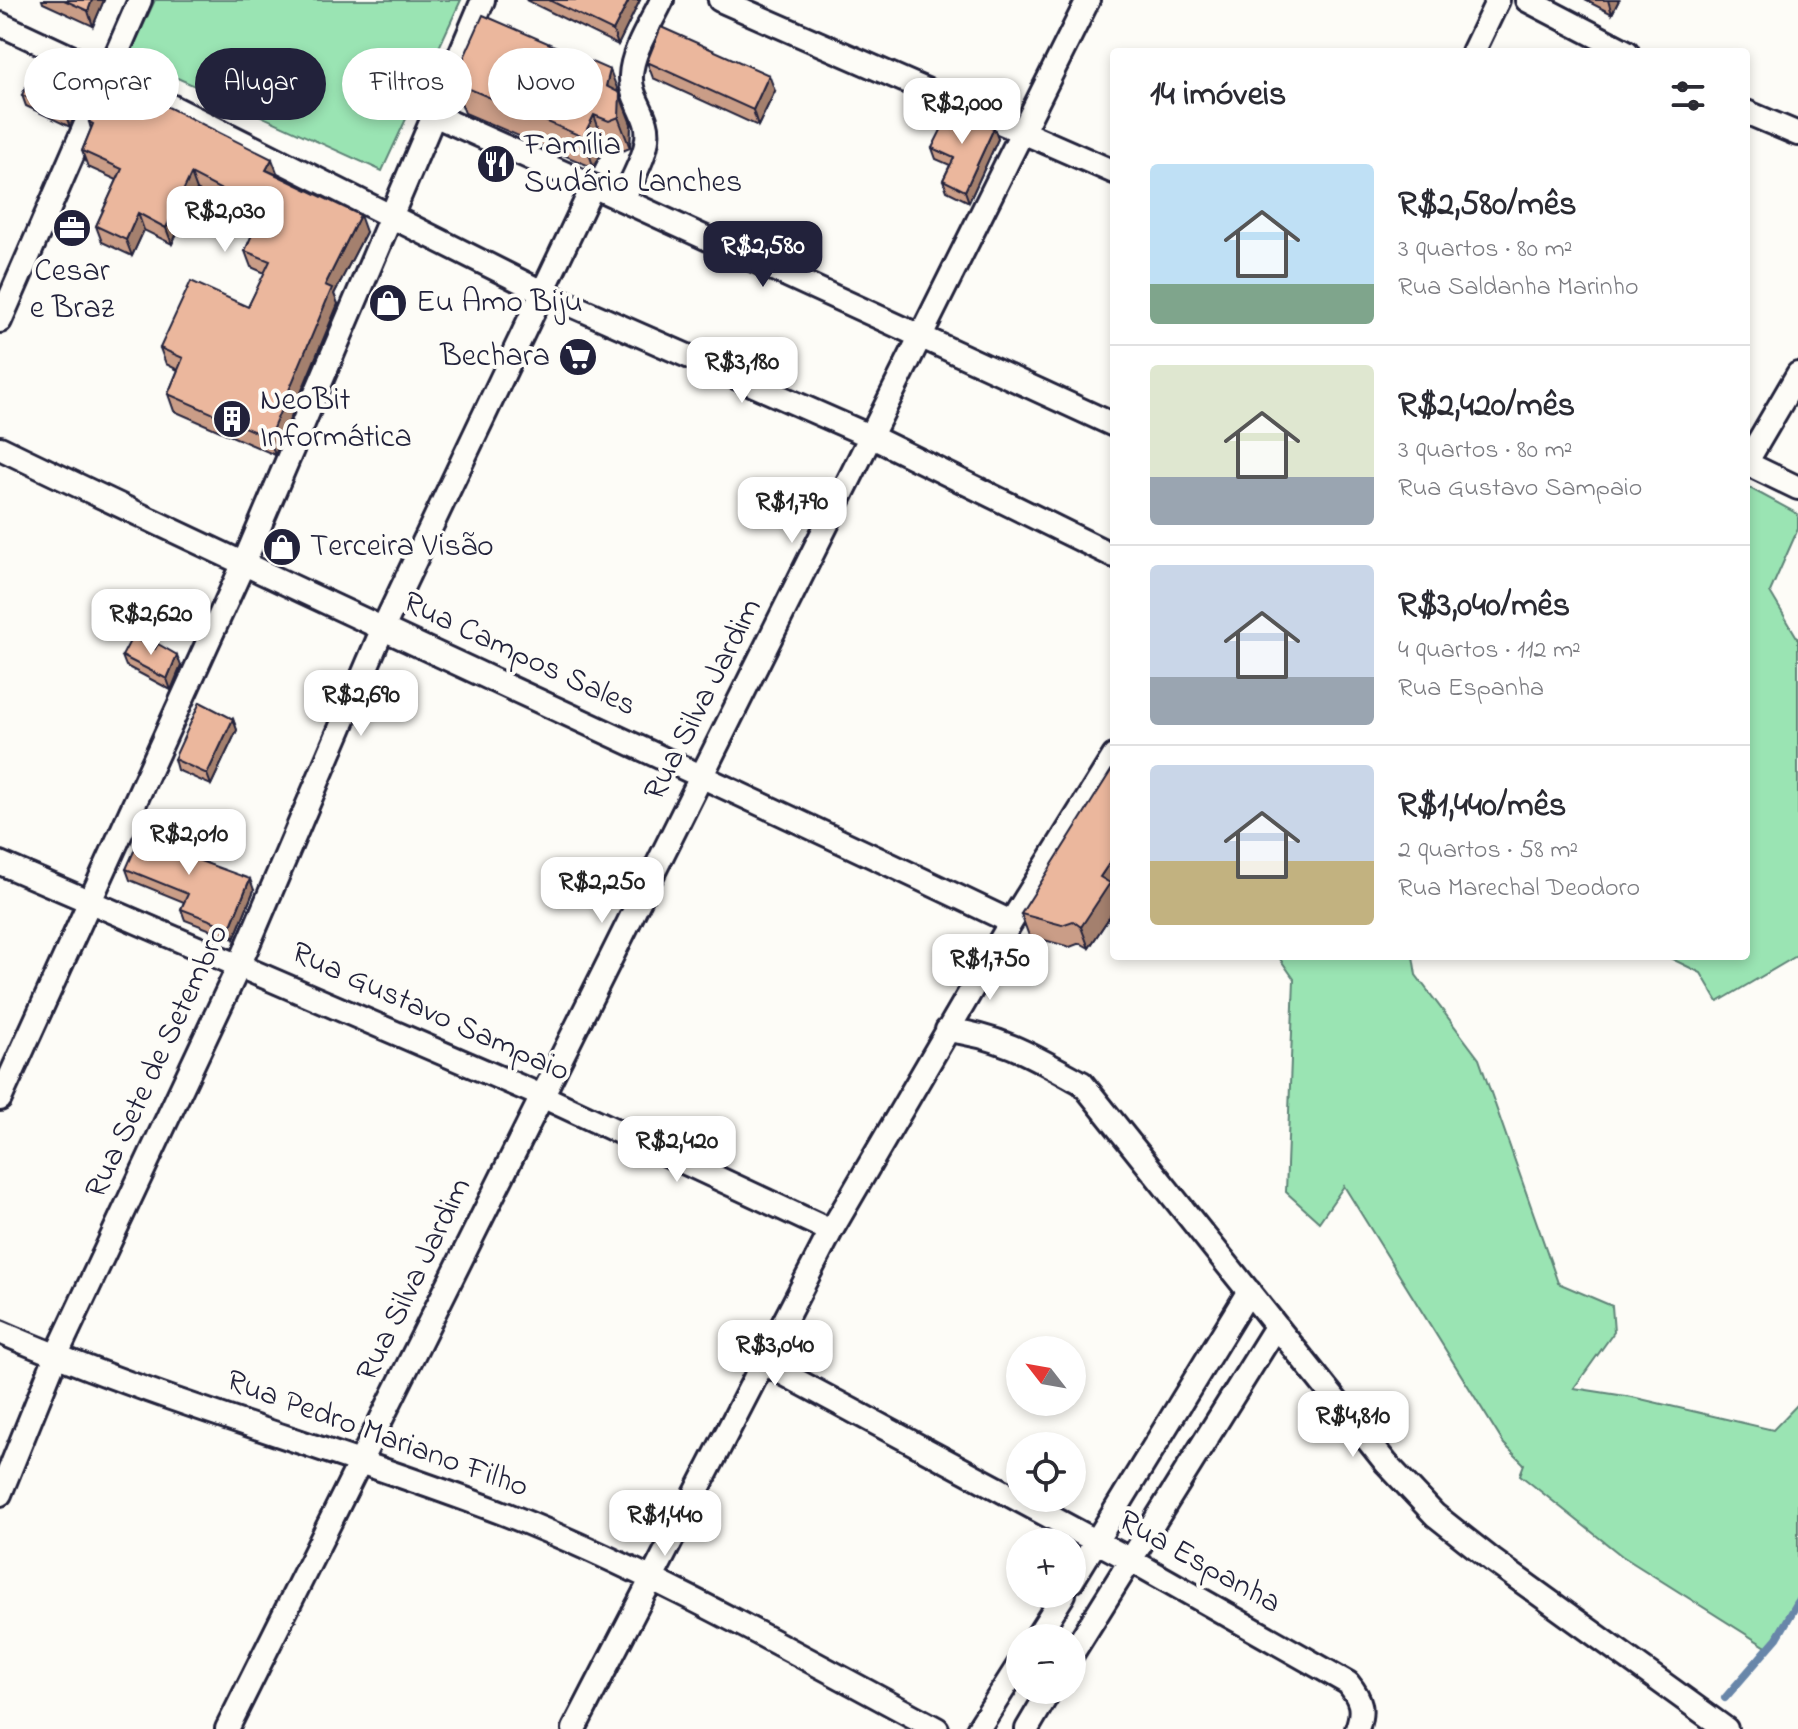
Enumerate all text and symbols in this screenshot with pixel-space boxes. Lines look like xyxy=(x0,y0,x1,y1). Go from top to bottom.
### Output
chip: Comprar xyxy=(24,48,179,120)
chip: Alugar xyxy=(195,48,326,120)
chip: Filtros xyxy=(342,48,472,120)
chip: Novo xyxy=(488,48,603,120)
text: 14 imóveis xyxy=(1150,71,1286,121)
icon: filters xyxy=(1666,74,1710,118)
pin: R$2,000 xyxy=(888,78,1036,146)
text: R$2,000 xyxy=(921,85,1003,123)
place label: Família Sudário Lanches xyxy=(523,123,742,207)
restaurant icon: Família Sudário Lanches xyxy=(475,143,517,185)
text: R$2,580/mês xyxy=(1398,181,1576,231)
pin: R$2,030 xyxy=(151,186,299,254)
text: R$2,030 xyxy=(185,193,265,231)
icon: home xyxy=(1214,196,1310,292)
office icon: Cesar e Braz xyxy=(51,207,93,249)
pin: R$2,580 xyxy=(689,221,837,289)
text: R$2,580 xyxy=(721,228,805,266)
text: 3 quartos · 80 m² xyxy=(1398,231,1572,269)
place label: Cesar e Braz xyxy=(30,249,115,333)
text: Rua Saldanha Marinho xyxy=(1398,269,1638,307)
place label: Eu Amo Biju xyxy=(416,280,583,327)
shop icon: Eu Amo Biju xyxy=(367,282,409,324)
place label: Bechara xyxy=(439,334,550,381)
supermarket icon: Bechara xyxy=(557,336,599,378)
pin: R$3,180 xyxy=(668,337,816,405)
text: R$3,180 xyxy=(705,344,779,382)
place label: NeoBit Informática xyxy=(260,378,412,462)
text: R$2,420/mês xyxy=(1398,382,1575,432)
icon: home xyxy=(1214,397,1310,493)
building icon: NeoBit Informática xyxy=(211,398,253,440)
text: 3 quartos · 80 m² xyxy=(1398,432,1572,470)
text: Rua Gustavo Sampaio xyxy=(1398,470,1642,508)
pin: R$1,790 xyxy=(718,477,866,545)
text: R$1,790 xyxy=(756,484,828,522)
place label: Terceira Visão xyxy=(310,524,494,571)
shop icon: Terceira Visão xyxy=(261,526,303,568)
street label: Rua Campos Sales xyxy=(394,580,644,730)
text: R$3,040/mês xyxy=(1398,582,1570,632)
pin: R$2,620 xyxy=(77,589,225,657)
street label: Rua Silva Jardim xyxy=(633,590,775,810)
text: R$2,620 xyxy=(109,596,193,634)
icon: home xyxy=(1214,597,1310,693)
text: 4 quartos · 112 m² xyxy=(1398,632,1581,670)
pin: R$2,690 xyxy=(287,670,435,738)
text: Rua Espanha xyxy=(1398,670,1544,708)
text: R$2,690 xyxy=(322,677,400,715)
text: R$1,440/mês xyxy=(1398,782,1566,832)
icon: home xyxy=(1214,797,1310,893)
pin: R$2,010 xyxy=(115,809,263,877)
text: R$2,010 xyxy=(150,816,228,854)
text: 2 quartos · 58 m² xyxy=(1398,832,1578,870)
pin: R$2,250 xyxy=(528,857,676,925)
text: R$2,250 xyxy=(559,864,645,902)
text: Rua Marechal Deodoro xyxy=(1398,870,1640,908)
street label: Rua Sete de Setembro xyxy=(74,917,242,1207)
street label: Rua Gustavo Sampaio xyxy=(283,930,577,1096)
pin: R$1,750 xyxy=(916,934,1064,1002)
text: R$1,750 xyxy=(950,941,1030,979)
pin: R$2,420 xyxy=(603,1116,751,1184)
text: R$2,420 xyxy=(636,1123,718,1161)
street label: Rua Silva Jardim xyxy=(345,1170,485,1390)
pin: R$3,040 xyxy=(701,1320,849,1388)
text: R$3,040 xyxy=(736,1327,814,1365)
north arrow xyxy=(1006,1336,1086,1416)
map controls xyxy=(1006,1336,1086,1704)
street label: Rua Pedro Mariano Filho xyxy=(219,1358,535,1512)
pin: R$4,810 xyxy=(1279,1391,1427,1459)
text: R$4,810 xyxy=(1316,1398,1390,1436)
button: locate xyxy=(1006,1432,1086,1512)
pin: R$1,440 xyxy=(591,1490,739,1558)
text: R$1,440 xyxy=(627,1497,703,1535)
street label: Rua Espanha xyxy=(1109,1499,1289,1627)
button: + xyxy=(1006,1528,1086,1608)
button: − xyxy=(1006,1624,1086,1704)

